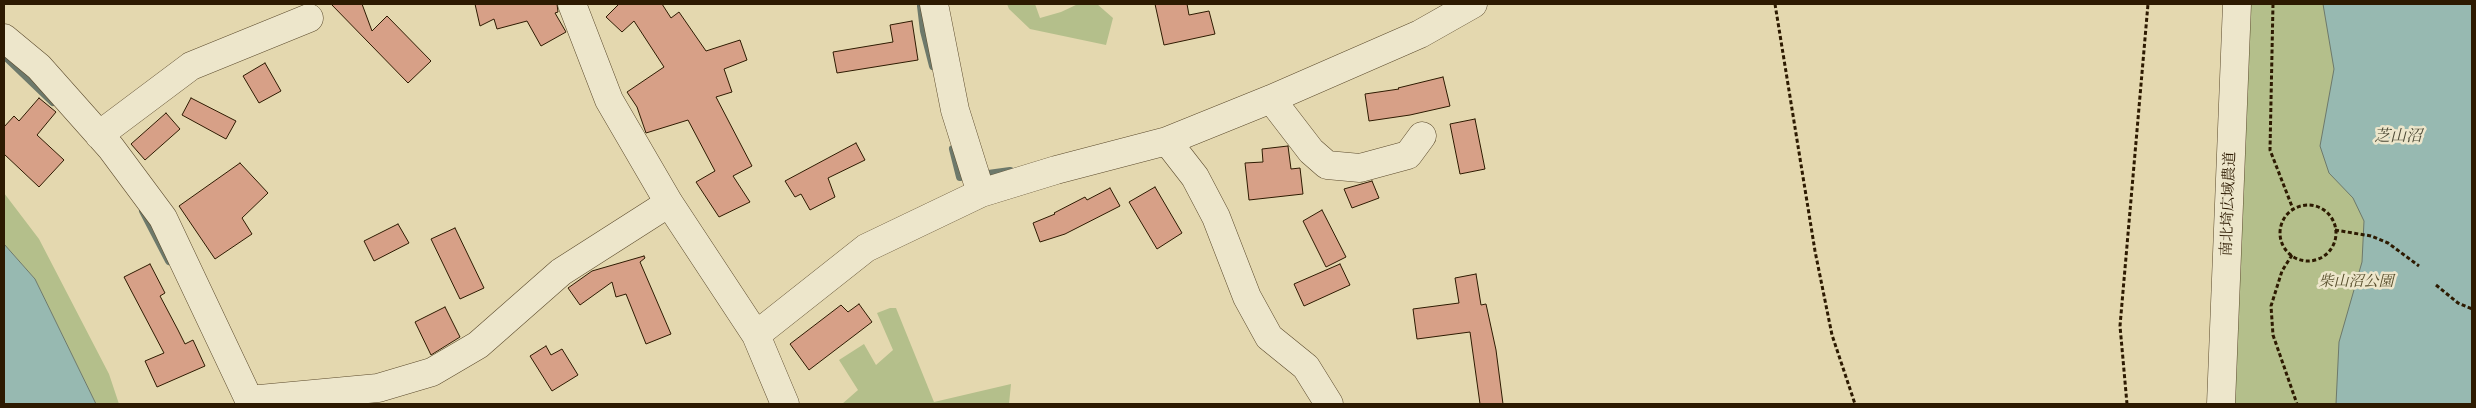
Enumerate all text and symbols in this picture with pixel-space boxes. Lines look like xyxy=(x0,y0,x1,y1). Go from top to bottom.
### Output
water label: 芝山沼 xyxy=(2374,127,2422,147)
street label: 南北埼広域農道 xyxy=(2218,151,2240,257)
park label: 柴山沼公園 xyxy=(2319,273,2393,291)

